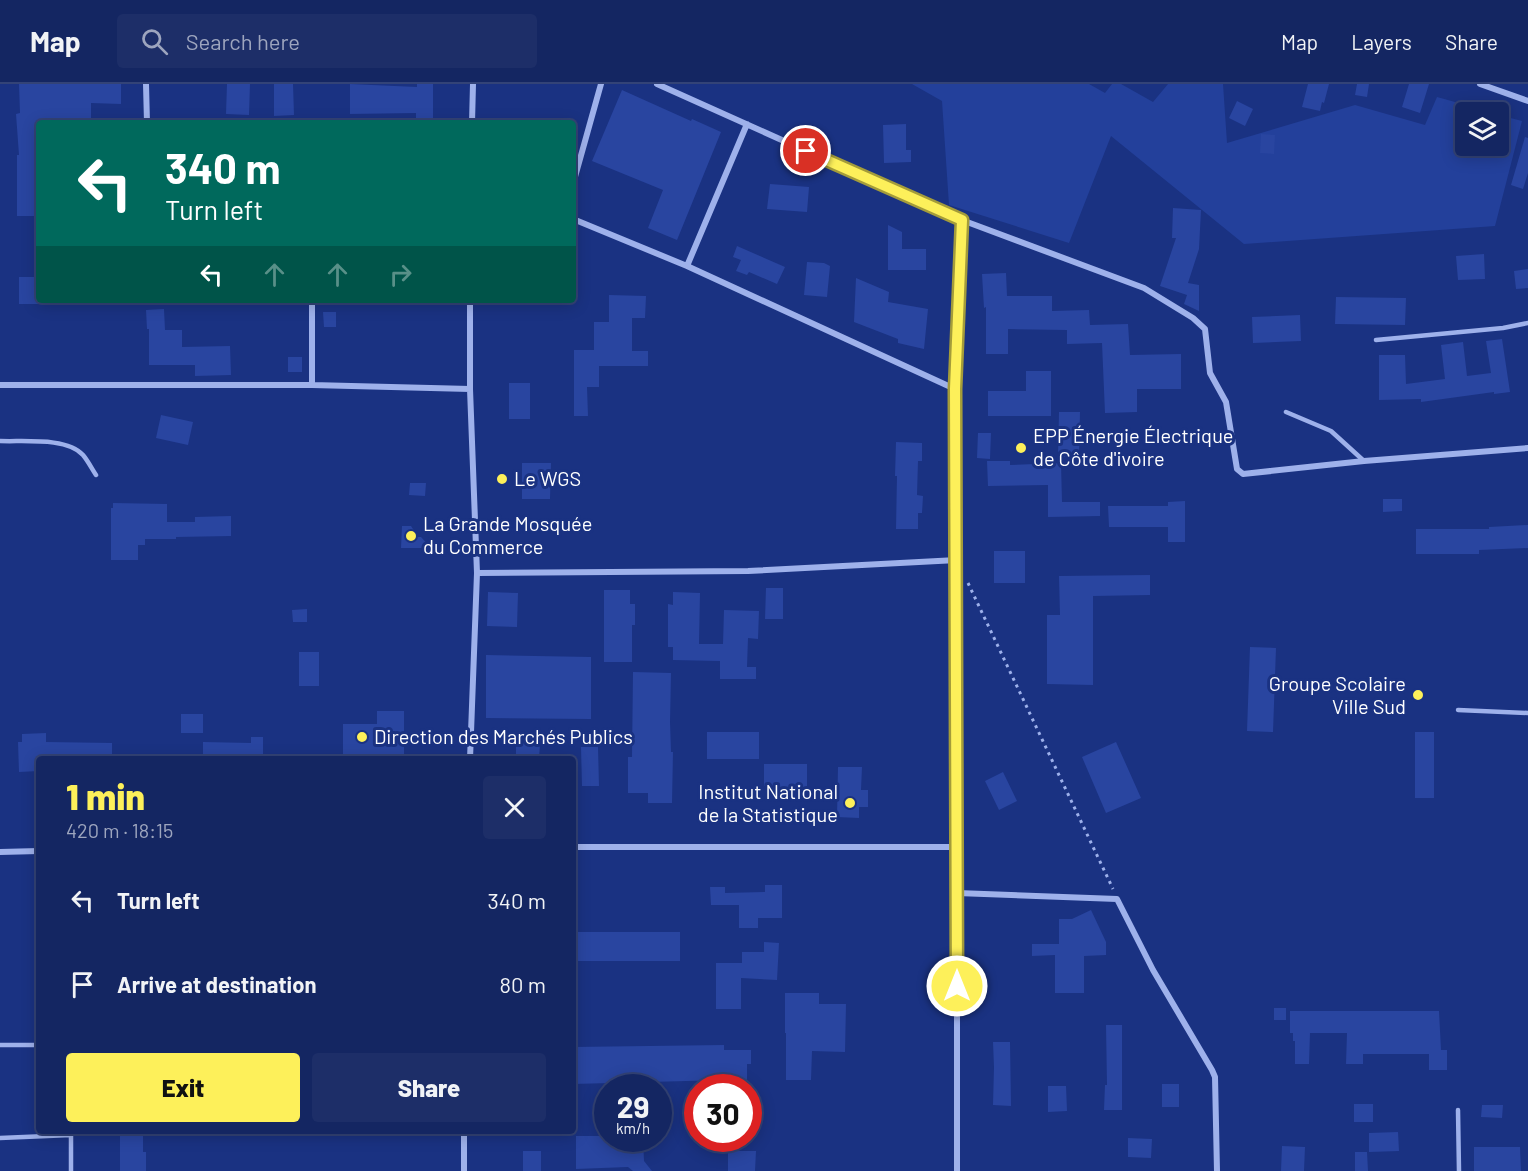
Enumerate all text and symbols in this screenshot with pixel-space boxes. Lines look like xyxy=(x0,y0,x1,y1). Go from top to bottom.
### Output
search box xyxy=(117,14,537,68)
text: Map xyxy=(30,24,81,58)
icon: search xyxy=(138,25,171,58)
text: Search here xyxy=(186,28,300,54)
text: Map xyxy=(1281,29,1318,54)
text: Layers xyxy=(1351,29,1412,54)
text: Share xyxy=(1445,29,1498,54)
map controls xyxy=(1455,102,1509,156)
button: layers xyxy=(1455,102,1509,156)
pin xyxy=(780,125,831,176)
icon: arrive xyxy=(789,134,822,167)
text: 340 m xyxy=(165,142,281,192)
icon: left xyxy=(66,144,144,222)
text: Turn left xyxy=(165,193,263,225)
icon: left xyxy=(195,258,228,291)
icon: ahead xyxy=(258,258,291,291)
icon: ahead xyxy=(321,258,354,291)
icon: right xyxy=(384,258,417,291)
place label: EPP Énergie Électrique de Côte d'ivoire xyxy=(1033,423,1234,470)
marker: EPP Énergie Électrique de Côte d'ivoire xyxy=(1014,441,1028,455)
place label: Le WGS xyxy=(514,466,581,490)
marker: Le WGS xyxy=(495,472,509,486)
place label: La Grande Mosquée du Commerce xyxy=(423,511,592,558)
marker: La Grande Mosquée du Commerce xyxy=(404,529,418,543)
place label: Groupe Scolaire Ville Sud xyxy=(1269,671,1406,718)
marker: Groupe Scolaire Ville Sud xyxy=(1411,688,1425,702)
place label: Direction des Marchés Publics xyxy=(374,724,633,748)
marker: Direction des Marchés Publics xyxy=(355,730,369,744)
text: 1 min xyxy=(66,774,145,817)
button: close xyxy=(483,776,546,839)
place label: Institut National de la Statistique xyxy=(698,779,838,826)
marker: Institut National de la Statistique xyxy=(843,796,857,810)
text: 420 m · 18:15 xyxy=(66,818,173,842)
icon: left xyxy=(66,884,99,917)
text: Turn left xyxy=(117,887,200,913)
text: 340 m xyxy=(488,887,546,913)
position arrow xyxy=(925,954,989,1018)
icon: arrive xyxy=(66,968,99,1001)
text: Arrive at destination xyxy=(117,971,316,997)
text: 80 m xyxy=(500,971,546,997)
button: Exit xyxy=(66,1053,300,1122)
button: Share xyxy=(312,1053,546,1122)
speed limit sign: 30 xyxy=(684,1074,762,1152)
text: 29 xyxy=(617,1088,649,1124)
text: km/h xyxy=(616,1119,650,1137)

